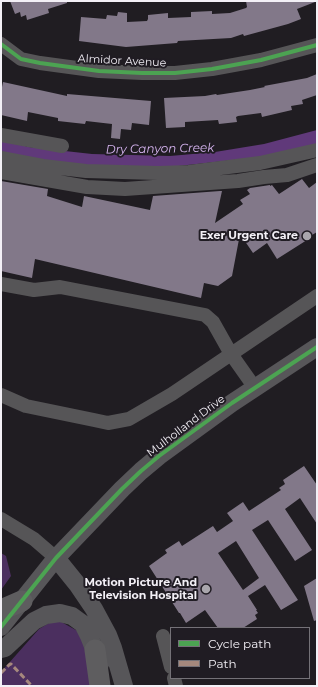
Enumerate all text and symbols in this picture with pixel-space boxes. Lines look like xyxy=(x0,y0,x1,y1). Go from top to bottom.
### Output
street label: Almidor Avenue xyxy=(77,52,167,70)
water label: Dry Canyon Creek xyxy=(106,141,214,157)
place label: Exer Urgent Care xyxy=(200,229,298,243)
marker: Exer Urgent Care xyxy=(301,230,313,242)
street label: Mulholland Drive xyxy=(144,392,228,460)
place label: Motion Picture And Television Hospital xyxy=(85,576,197,602)
marker: Motion Picture And Television Hospital xyxy=(200,583,212,595)
legend xyxy=(170,627,310,679)
text: Cycle path xyxy=(208,636,271,651)
text: Path xyxy=(208,656,237,671)

